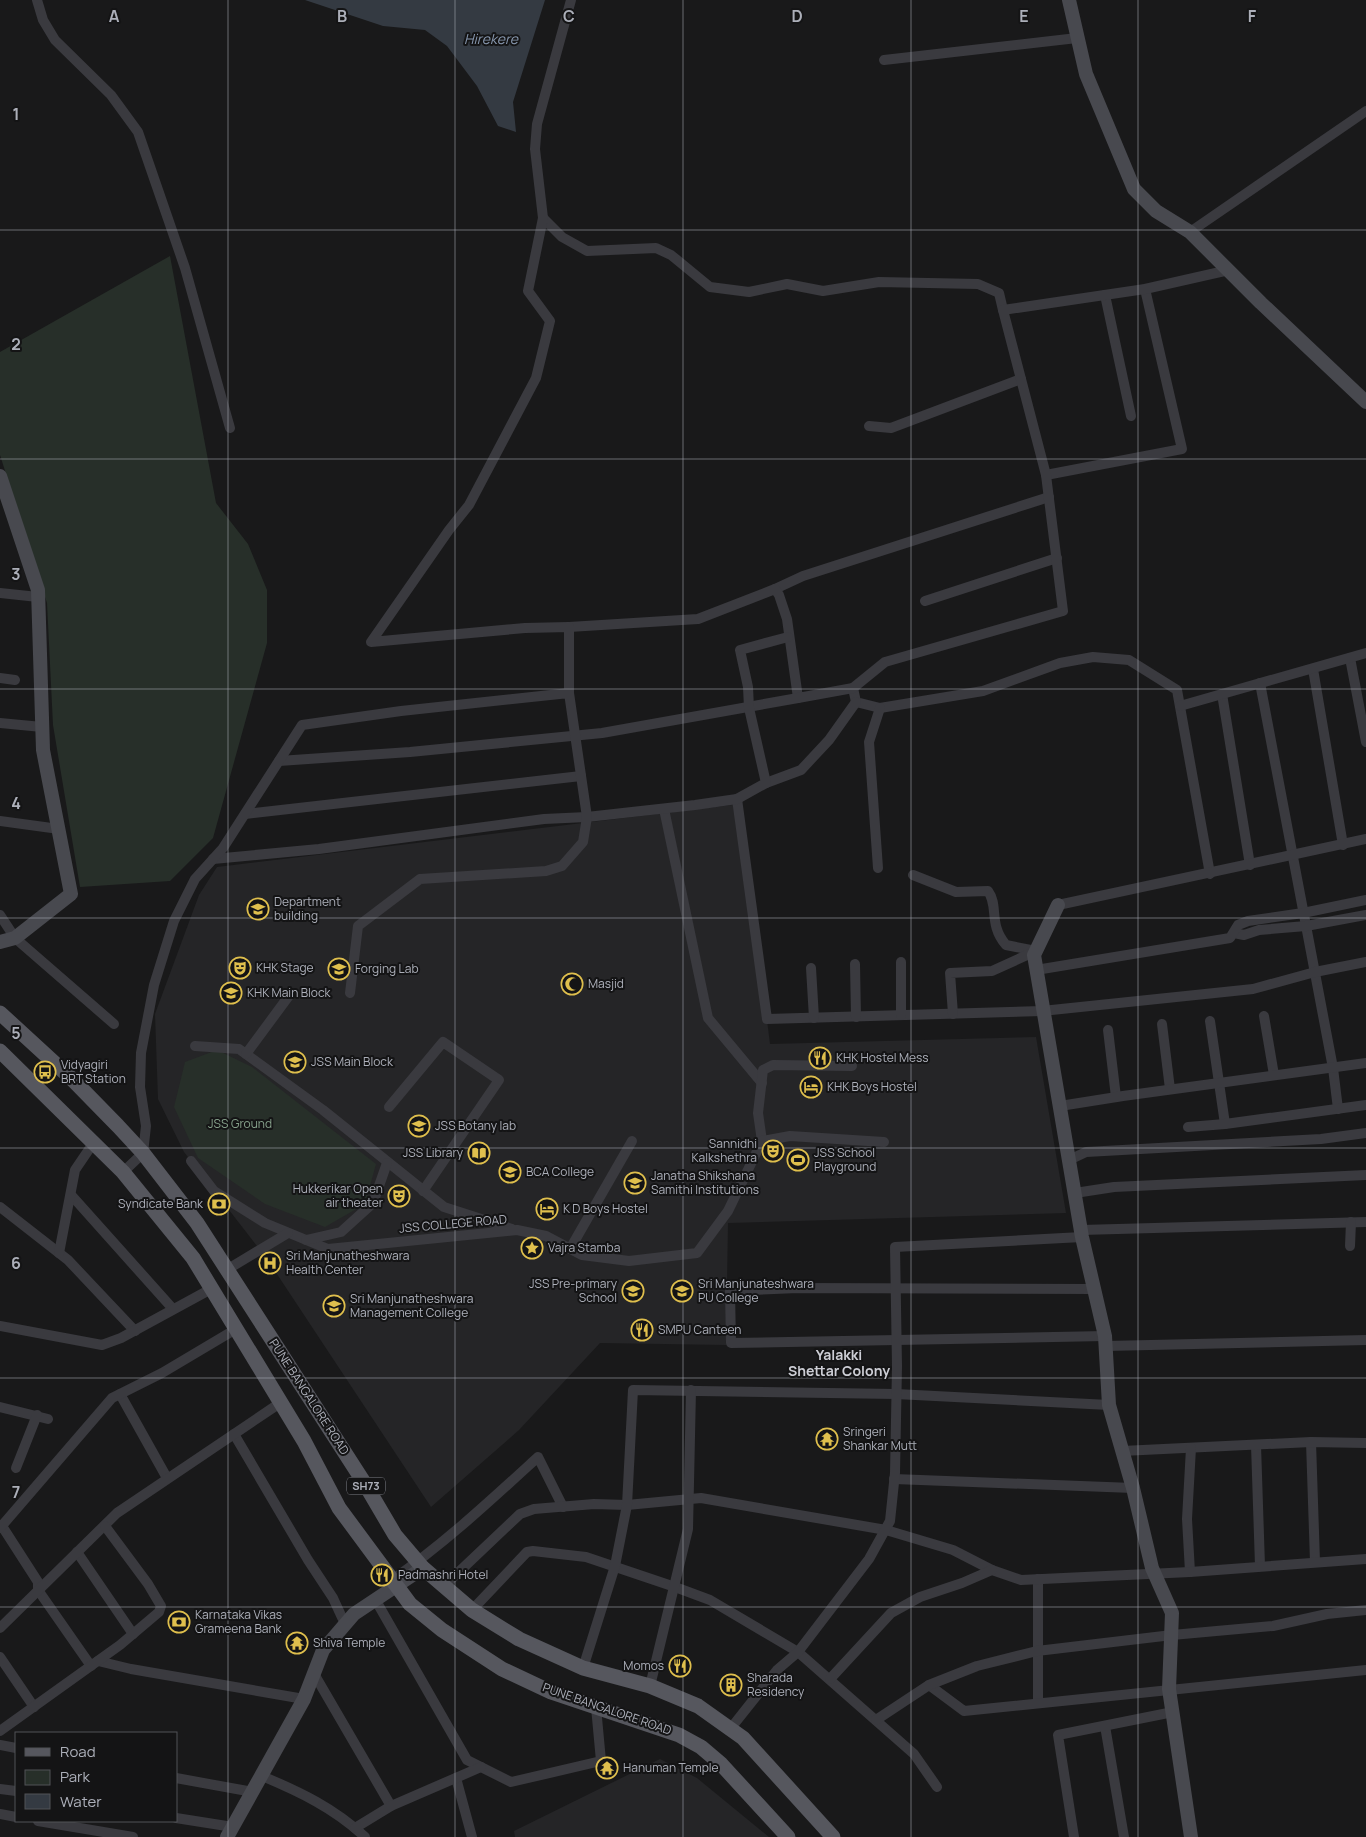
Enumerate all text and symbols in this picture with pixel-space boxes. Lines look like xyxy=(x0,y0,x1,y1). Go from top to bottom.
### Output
text: A xyxy=(109,5,120,27)
text: B xyxy=(337,5,347,27)
text: C xyxy=(563,5,575,27)
text: D xyxy=(791,5,803,27)
text: E xyxy=(1019,5,1029,27)
text: F xyxy=(1248,5,1257,27)
water label: Hirekere xyxy=(464,29,519,48)
text: 1 xyxy=(12,103,20,125)
text: 2 xyxy=(11,333,21,355)
text: 3 xyxy=(11,563,21,585)
text: 4 xyxy=(11,792,21,814)
place label: Department building xyxy=(274,893,341,924)
school or university icon: Department building xyxy=(246,897,270,921)
theatre icon: KHK Stage xyxy=(228,956,252,980)
school or university icon: Forging Lab xyxy=(327,957,351,981)
place label: KHK Stage xyxy=(256,959,314,976)
place label: Forging Lab xyxy=(355,960,418,977)
mosque icon: Masjid xyxy=(560,972,584,996)
place label: Masjid xyxy=(588,975,624,992)
school or university icon: KHK Main Block xyxy=(219,981,243,1005)
place label: KHK Main Block xyxy=(247,984,332,1001)
text: 5 xyxy=(11,1022,21,1044)
restaurant icon: KHK Hostel Mess xyxy=(808,1046,832,1070)
place label: KHK Hostel Mess xyxy=(836,1049,929,1066)
school or university icon: JSS Main Block xyxy=(283,1050,307,1074)
place label: JSS Main Block xyxy=(311,1053,394,1070)
place label: Vidyagiri BRT Station xyxy=(61,1056,126,1087)
bus stop icon: Vidyagiri BRT Station xyxy=(33,1060,57,1084)
hotel icon: KHK Boys Hostel xyxy=(799,1075,823,1099)
place label: KHK Boys Hostel xyxy=(827,1078,917,1095)
school or university icon: JSS Botany lab xyxy=(407,1114,431,1138)
park label: JSS Ground xyxy=(208,1115,272,1132)
place label: JSS Botany lab xyxy=(435,1117,516,1134)
place label: Sannidhi Kalkshethra xyxy=(691,1135,757,1166)
theatre icon: Sannidhi Kalkshethra xyxy=(761,1139,785,1163)
library icon: JSS Library xyxy=(467,1141,491,1165)
place label: JSS Library xyxy=(403,1144,464,1161)
place label: JSS School Playground xyxy=(814,1144,876,1175)
sports icon: JSS School Playground xyxy=(786,1148,810,1172)
school or university icon: BCA College xyxy=(498,1160,522,1184)
place label: BCA College xyxy=(526,1163,594,1180)
place label: Janatha Shikshana Samithi Institutions xyxy=(651,1167,759,1198)
school or university icon: Janatha Shikshana Samithi Institutions xyxy=(623,1171,647,1195)
place label: Hukkerikar Open air theater xyxy=(293,1180,384,1211)
theatre icon: Hukkerikar Open air theater xyxy=(387,1184,411,1208)
bank icon: Syndicate Bank xyxy=(207,1192,231,1216)
place label: Syndicate Bank xyxy=(118,1195,204,1212)
hotel icon: K D Boys Hostel xyxy=(535,1197,559,1221)
place label: K D Boys Hostel xyxy=(563,1200,648,1217)
street label: JSS COLLEGE ROAD xyxy=(398,1210,508,1237)
place icon: Vajra Stamba xyxy=(520,1236,544,1260)
place label: Vajra Stamba xyxy=(548,1239,620,1256)
place label: Sri Manjunatheshwara Health Center xyxy=(286,1247,409,1278)
hospital icon: Sri Manjunatheshwara Health Center xyxy=(258,1251,282,1275)
text: 6 xyxy=(11,1252,21,1274)
place label: JSS Pre-primary School xyxy=(529,1275,618,1306)
place label: Sri Manjunateshwara PU College xyxy=(698,1275,814,1306)
school or university icon: JSS Pre-primary School xyxy=(621,1279,645,1303)
school or university icon: Sri Manjunateshwara PU College xyxy=(670,1279,694,1303)
place label: Sri Manjunatheshwara Management College xyxy=(350,1290,473,1321)
school or university icon: Sri Manjunatheshwara Management College xyxy=(322,1294,346,1318)
restaurant icon: SMPU Canteen xyxy=(630,1318,654,1342)
place label: SMPU Canteen xyxy=(658,1321,741,1338)
street label: PUNE BANGALORE ROAD xyxy=(265,1335,353,1458)
district label: Yalakki Shettar Colony xyxy=(788,1345,890,1380)
place label: Sringeri Shankar Mutt xyxy=(843,1423,917,1454)
temple icon: Sringeri Shankar Mutt xyxy=(815,1427,839,1451)
road number: SH73 xyxy=(347,1478,385,1494)
text: 7 xyxy=(12,1481,20,1503)
restaurant icon: Padmashri Hotel xyxy=(370,1563,394,1587)
place label: Padmashri Hotel xyxy=(398,1566,488,1583)
place label: Karnataka Vikas Grameena Bank xyxy=(195,1606,283,1637)
bank icon: Karnataka Vikas Grameena Bank xyxy=(167,1610,191,1634)
temple icon: Shiva Temple xyxy=(285,1631,309,1655)
place label: Shiva Temple xyxy=(313,1634,385,1651)
restaurant icon: Momos xyxy=(668,1654,692,1678)
place label: Momos xyxy=(623,1657,664,1674)
place label: Sharada Residency xyxy=(747,1669,805,1700)
building icon: Sharada Residency xyxy=(719,1673,743,1697)
street label: PUNE BANGALORE ROAD xyxy=(540,1678,674,1739)
legend xyxy=(15,1732,178,1822)
text: Road xyxy=(60,1741,96,1762)
temple icon: Hanuman Temple xyxy=(595,1756,619,1780)
place label: Hanuman Temple xyxy=(623,1759,719,1776)
text: Park xyxy=(60,1766,90,1787)
text: Water xyxy=(60,1791,102,1812)

